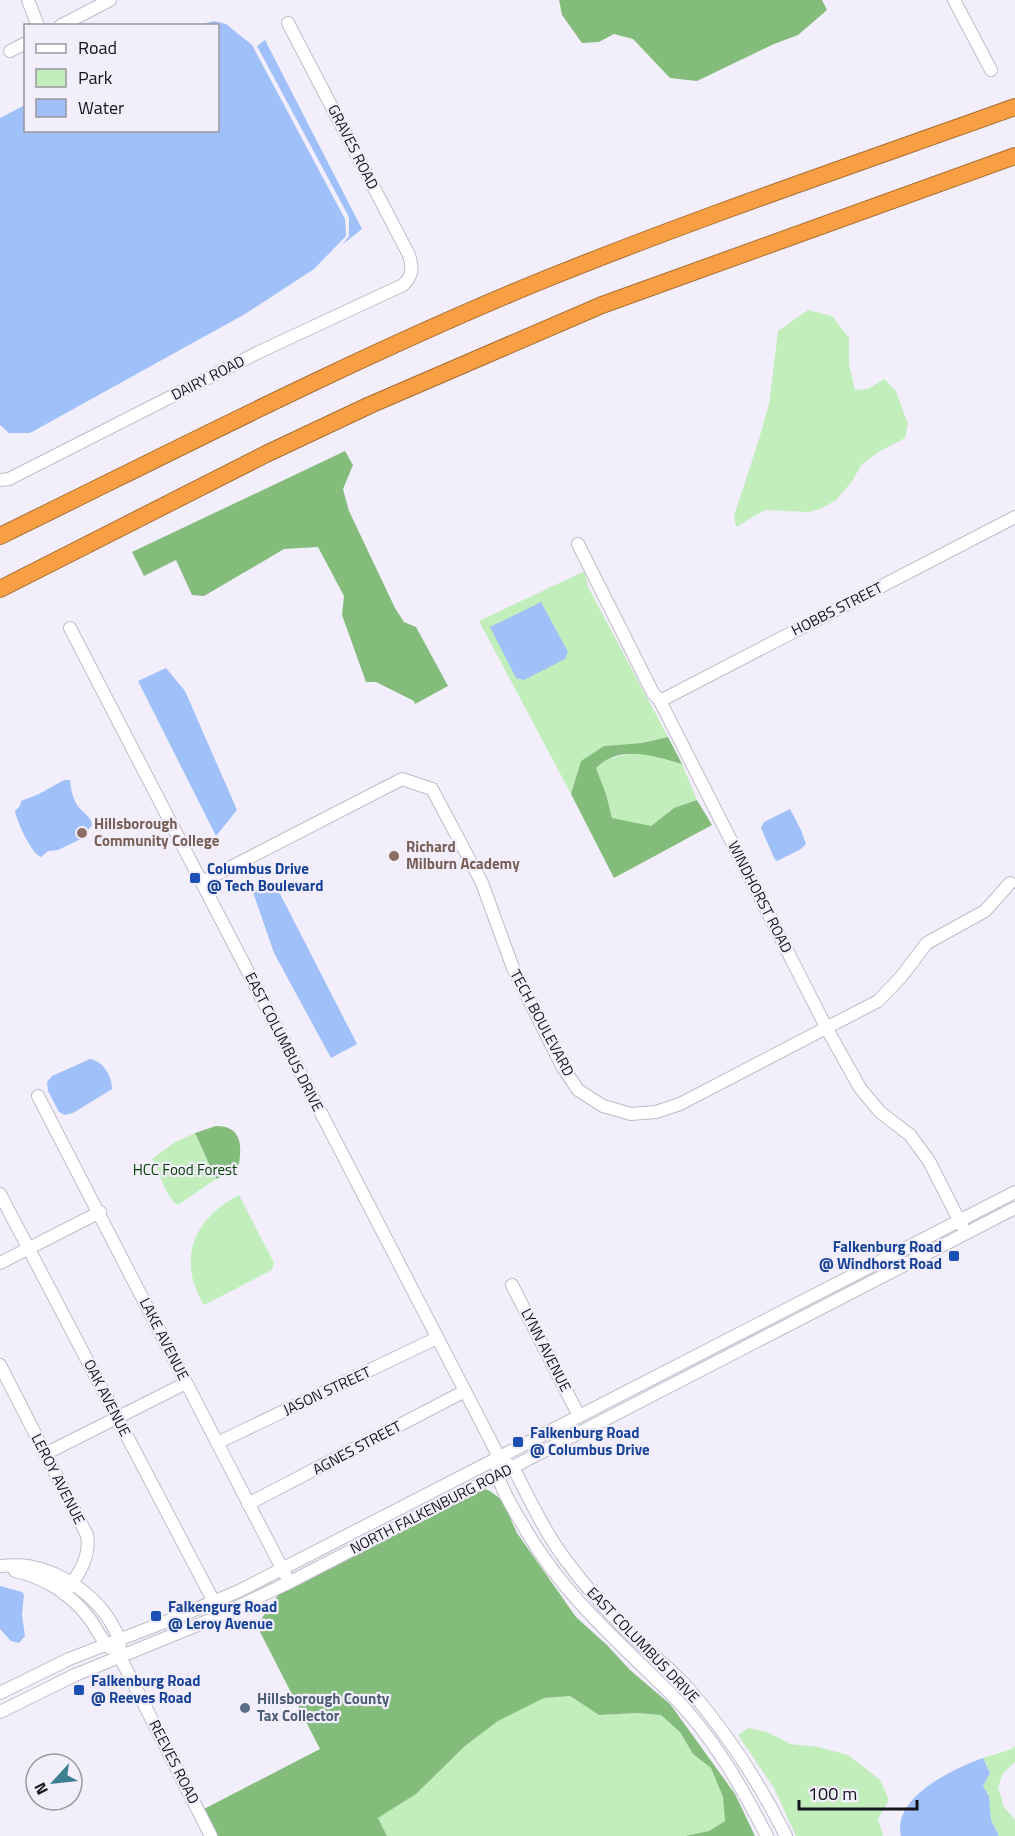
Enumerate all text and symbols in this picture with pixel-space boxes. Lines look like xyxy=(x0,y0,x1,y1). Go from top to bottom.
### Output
legend xyxy=(24,24,219,132)
text: Road xyxy=(78,34,117,61)
text: Park xyxy=(78,64,113,91)
text: Water xyxy=(78,94,124,121)
street label: GRAVES ROAD xyxy=(322,100,385,193)
street label: DAIRY ROAD xyxy=(167,349,249,406)
street label: HOBBS STREET xyxy=(787,576,886,641)
place label: Hillsborough Community College xyxy=(94,812,220,852)
marker: Hillsborough Community College xyxy=(75,826,89,840)
place label: Richard Milburn Academy xyxy=(406,835,520,875)
street label: WINDHORST ROAD xyxy=(722,837,799,957)
marker: Richard Milburn Academy xyxy=(387,849,401,863)
place label: Columbus Drive @ Tech Boulevard xyxy=(207,857,324,897)
marker: Columbus Drive @ Tech Boulevard xyxy=(188,871,202,885)
street label: TECH BOULEVARD xyxy=(505,965,580,1080)
street label: EAST COLUMBUS DRIVE xyxy=(239,968,330,1115)
park label: HCC Food Forest xyxy=(133,1158,238,1181)
place label: Falkenburg Road @ Windhorst Road xyxy=(819,1235,942,1275)
marker: Falkenburg Road @ Windhorst Road xyxy=(947,1249,961,1263)
street label: LAKE AVENUE xyxy=(134,1293,195,1384)
street label: LYNN AVENUE xyxy=(516,1304,577,1396)
street label: OAK AVENUE xyxy=(78,1355,137,1440)
street label: JASON STREET xyxy=(279,1360,375,1421)
street label: AGNES STREET xyxy=(308,1414,405,1481)
place label: Falkenburg Road @ Columbus Drive xyxy=(530,1421,650,1461)
street label: LEROY AVENUE xyxy=(26,1429,91,1528)
marker: Falkenburg Road @ Columbus Drive xyxy=(511,1435,525,1449)
street label: NORTH FALKENBURG ROAD xyxy=(346,1458,516,1559)
street label: EAST COLUMBUS DRIVE xyxy=(582,1581,705,1708)
place label: Falkengurg Road @ Leroy Avenue xyxy=(168,1595,277,1635)
marker: Falkengurg Road @ Leroy Avenue xyxy=(149,1609,163,1623)
place label: Falkenburg Road @ Reeves Road xyxy=(91,1669,200,1709)
marker: Falkenburg Road @ Reeves Road xyxy=(72,1683,86,1697)
place label: Hillsborough County Tax Collector xyxy=(257,1687,390,1727)
marker: Hillsborough County Tax Collector xyxy=(238,1701,252,1715)
street label: REEVES ROAD xyxy=(143,1716,206,1808)
north arrow xyxy=(24,1752,84,1812)
scale bar xyxy=(799,1773,918,1811)
text: N xyxy=(27,1778,54,1799)
text: 100 m xyxy=(808,1780,857,1807)

